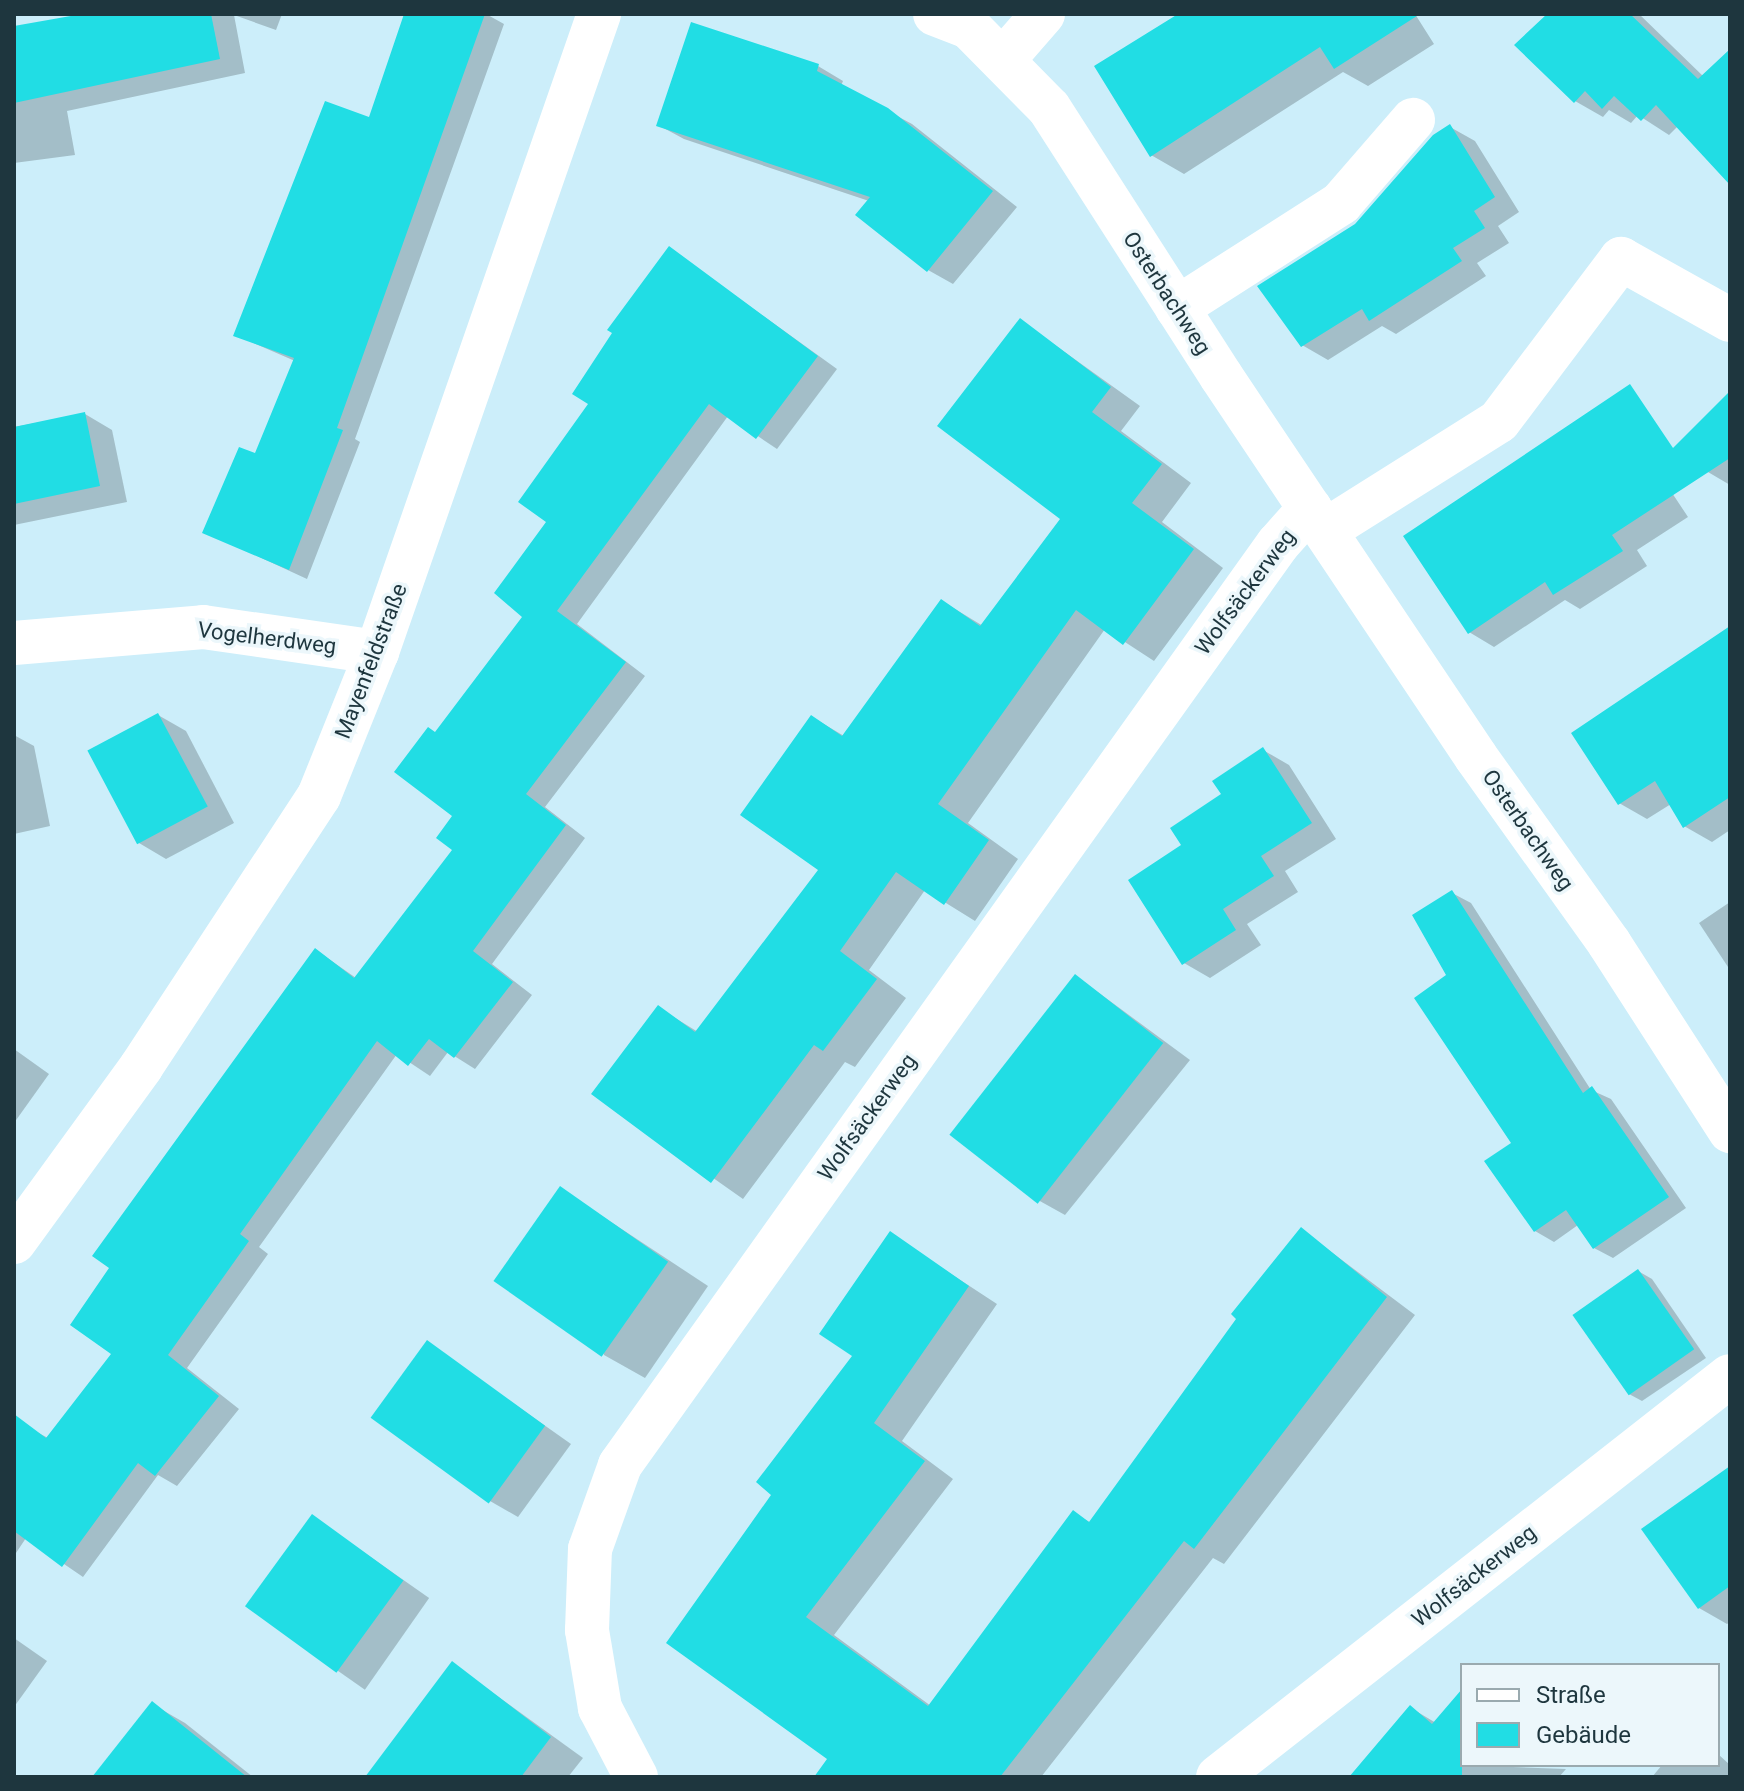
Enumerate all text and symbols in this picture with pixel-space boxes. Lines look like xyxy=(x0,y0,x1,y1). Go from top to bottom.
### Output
street label: Osterbachweg xyxy=(1117,227,1217,359)
street label: Wolfsäckerweg xyxy=(1189,524,1301,660)
street label: Mayenfeldstraße xyxy=(329,580,413,742)
street label: Vogelherdweg xyxy=(196,616,338,660)
street label: Osterbachweg xyxy=(1477,765,1579,895)
street label: Wolfsäckerweg xyxy=(812,1048,922,1186)
street label: Wolfsäckerweg xyxy=(1407,1519,1541,1633)
legend xyxy=(1460,1663,1720,1767)
text: Straße xyxy=(1536,1681,1606,1709)
text: Gebäude xyxy=(1536,1721,1631,1749)

